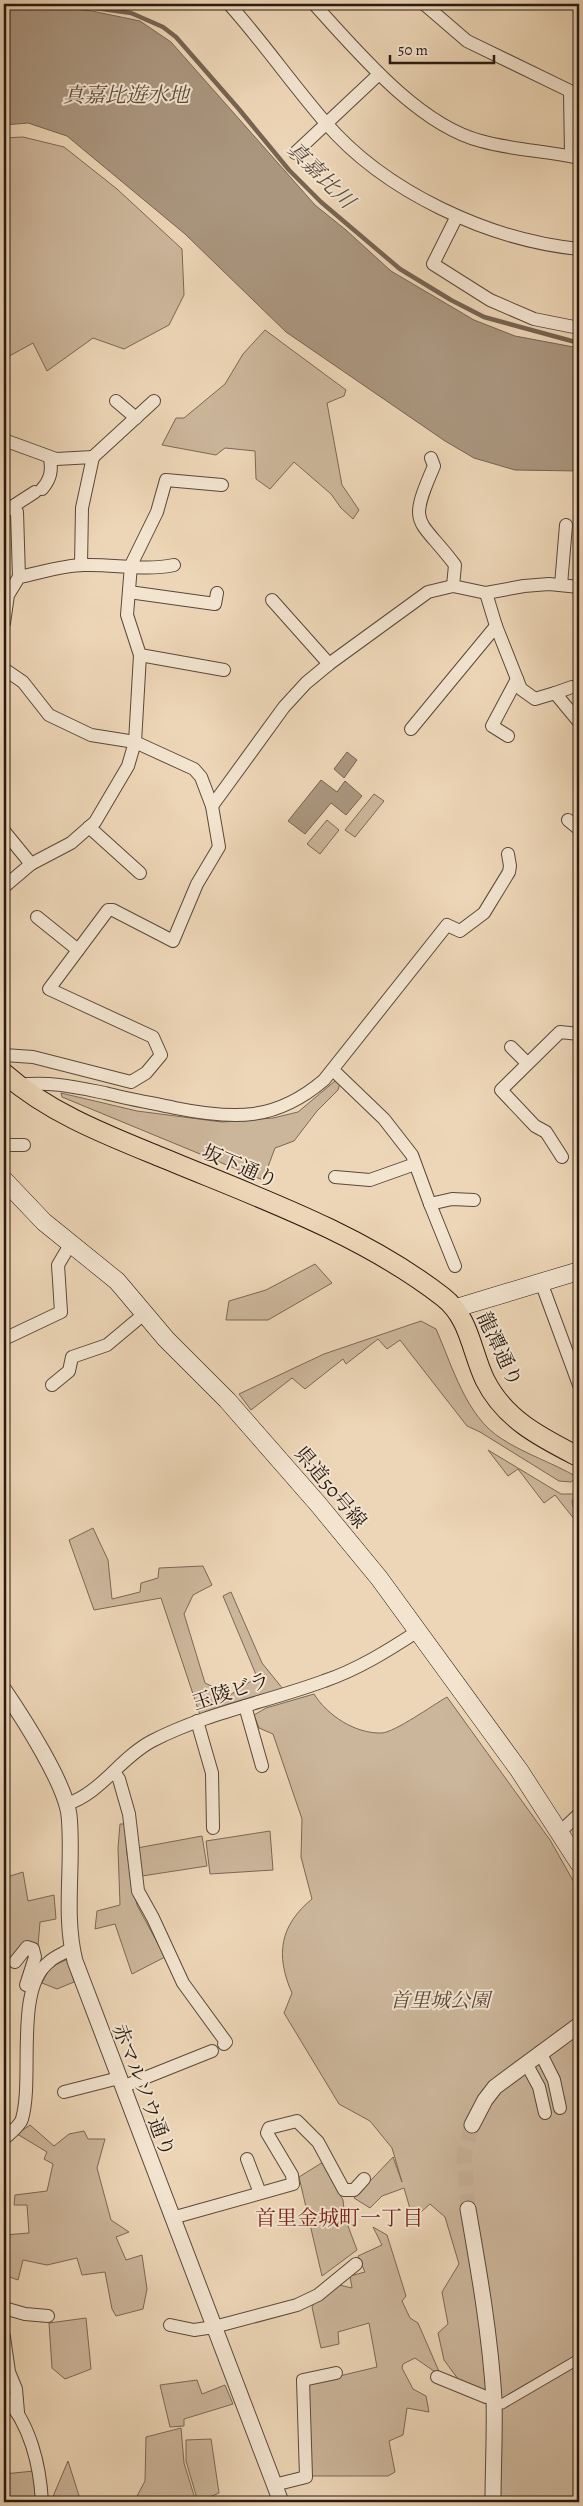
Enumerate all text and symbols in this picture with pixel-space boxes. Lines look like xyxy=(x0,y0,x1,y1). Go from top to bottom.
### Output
scale bar xyxy=(390,32,494,64)
text: 50 m xyxy=(398,40,428,60)
water label: 真嘉比遊水地 xyxy=(63,81,191,109)
water label: 真嘉比川 xyxy=(281,135,362,216)
street label: 坂下通り xyxy=(198,1138,282,1195)
street label: 龍潭通り xyxy=(470,1307,529,1391)
street label: 県道50号線 xyxy=(288,1441,373,1534)
street label: 玉陵ビラ xyxy=(189,1666,273,1717)
park label: 首里城公園 xyxy=(390,1987,493,2014)
street label: 赤マルソウ通り xyxy=(106,2020,181,2160)
district label: 首里金城町一丁目 xyxy=(255,2204,423,2232)

